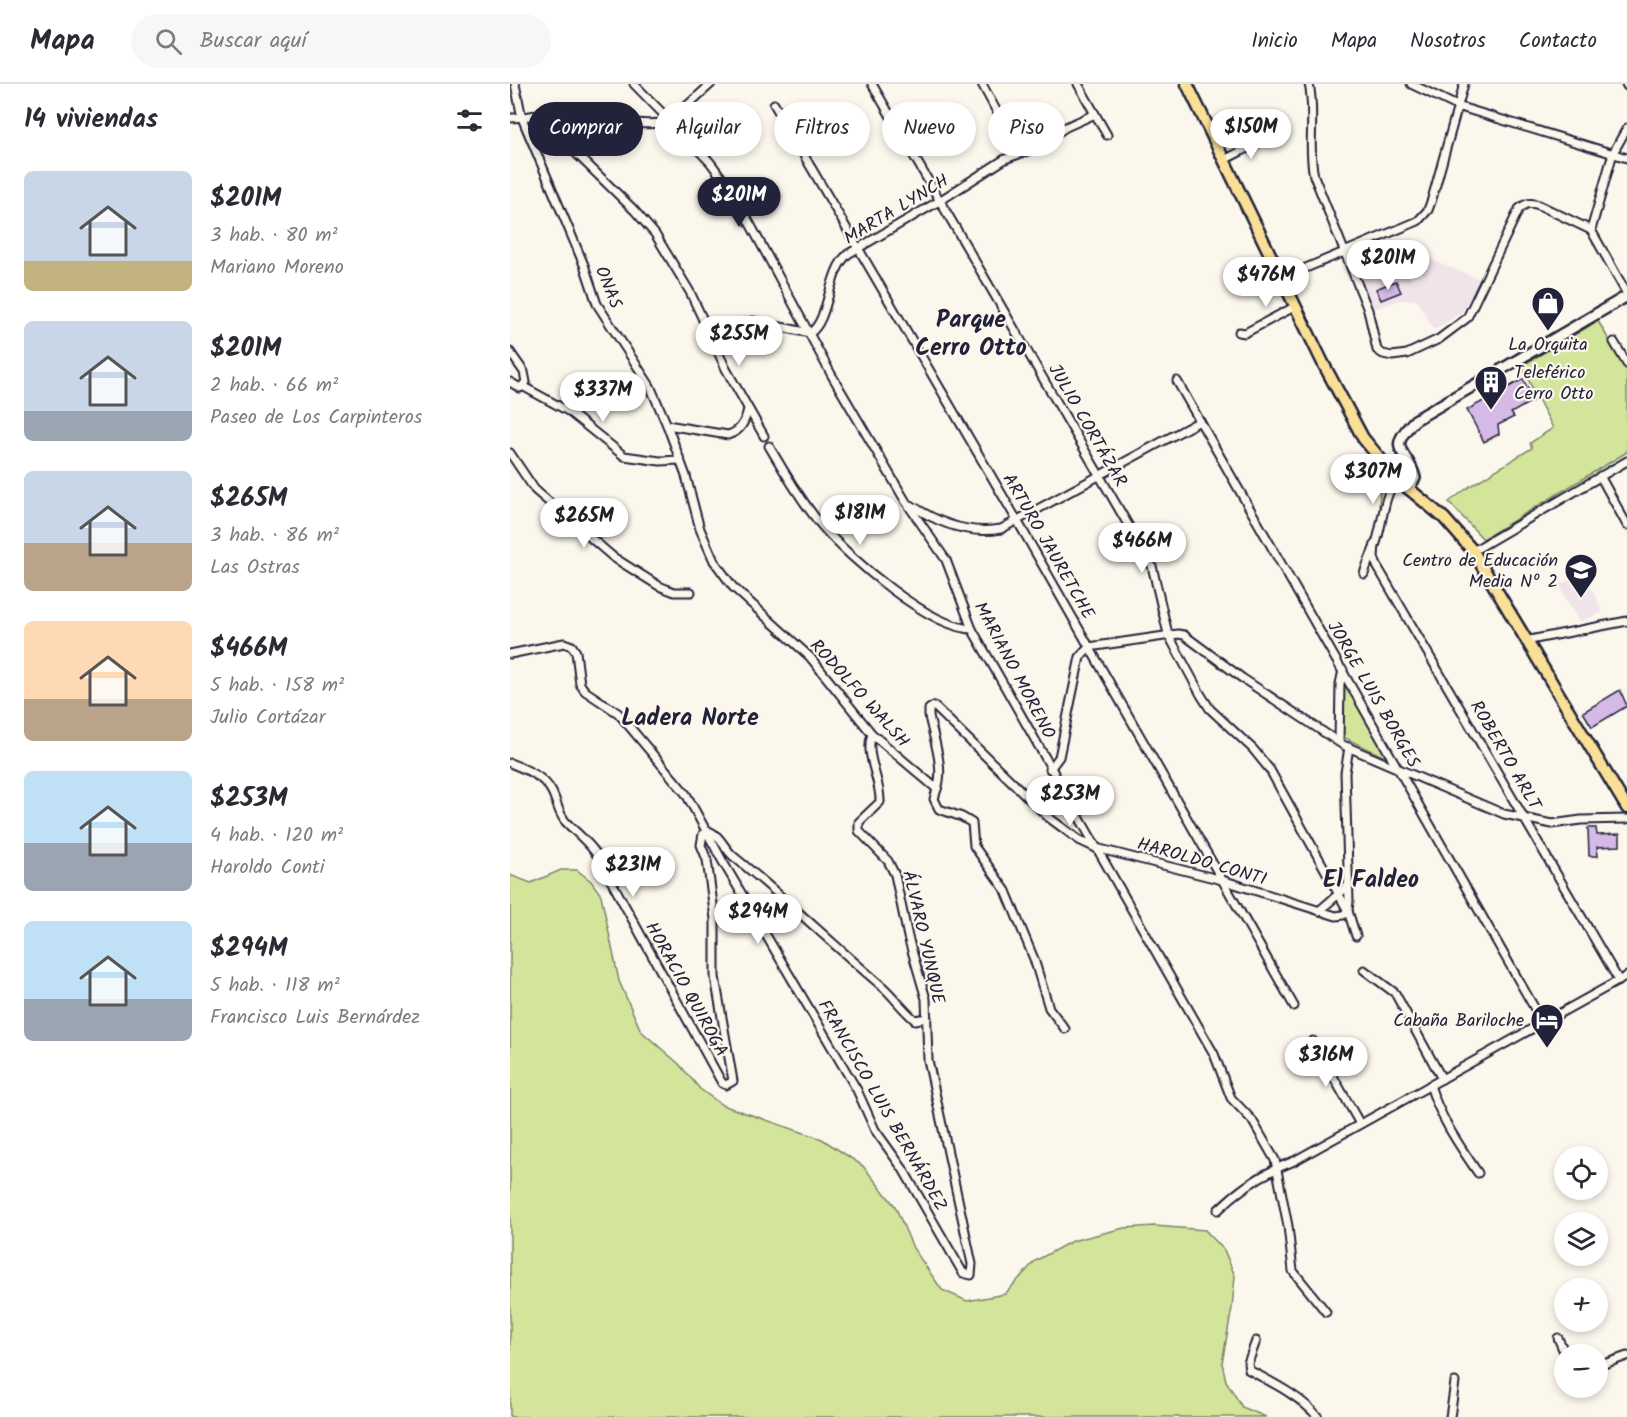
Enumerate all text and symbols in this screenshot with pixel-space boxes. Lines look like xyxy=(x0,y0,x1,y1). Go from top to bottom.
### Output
search box xyxy=(131,14,551,68)
text: Mapa xyxy=(30,19,95,64)
text: Buscar aquí xyxy=(200,24,307,59)
icon: search xyxy=(152,25,185,58)
text: Inicio xyxy=(1251,25,1298,58)
text: Mapa xyxy=(1331,25,1377,58)
text: Nosotros xyxy=(1410,25,1486,58)
text: Contacto xyxy=(1519,25,1597,58)
text: 14 viviendas xyxy=(24,99,158,141)
chip: Comprar xyxy=(528,102,643,156)
chip: Alquilar xyxy=(655,102,762,156)
chip: Filtros xyxy=(774,102,870,156)
chip: Nuevo xyxy=(882,102,976,156)
chip: Piso xyxy=(988,102,1065,156)
icon: filters xyxy=(453,104,486,137)
pin: $150M xyxy=(1209,109,1293,160)
text: $150M xyxy=(1224,112,1278,144)
street label: MARTA LYNCH xyxy=(838,167,955,253)
pin: $201M xyxy=(697,177,781,228)
text: $201M xyxy=(210,178,281,220)
text: $201M xyxy=(712,180,766,212)
icon: home xyxy=(72,195,144,267)
text: 3 hab. · 80 m² xyxy=(210,220,338,252)
pin: $201M xyxy=(1346,240,1430,291)
text: $201M xyxy=(1361,243,1415,275)
text: Mariano Moreno xyxy=(210,252,344,284)
pin: $476M xyxy=(1224,257,1308,308)
text: $476M xyxy=(1237,260,1295,292)
street label: ONAS xyxy=(586,262,629,314)
shop icon: La Orquita xyxy=(1530,285,1566,332)
district label: Parque Cerro Otto xyxy=(915,301,1027,368)
pin: $255M xyxy=(697,316,781,367)
text: $255M xyxy=(710,319,768,351)
text: $201M xyxy=(210,328,281,370)
place label: La Orquita xyxy=(1508,331,1588,360)
icon: home xyxy=(72,345,144,417)
street label: JULIO CORTÁZAR xyxy=(1040,359,1134,493)
place label: Teleférico Cerro Otto xyxy=(1514,359,1593,409)
building icon: Teleférico Cerro Otto xyxy=(1473,364,1509,411)
text: 2 hab. · 66 m² xyxy=(210,370,338,402)
pin: $337M xyxy=(561,372,645,423)
text: $337M xyxy=(574,375,632,407)
text: Paseo de Los Carpinteros xyxy=(210,402,422,434)
pin: $307M xyxy=(1331,454,1415,505)
text: $307M xyxy=(1344,457,1402,489)
street label: ARTURO JAURETCHE xyxy=(994,468,1102,626)
text: $265M xyxy=(210,478,287,520)
icon: home xyxy=(72,495,144,567)
pin: $181M xyxy=(818,495,902,546)
pin: $265M xyxy=(542,498,626,549)
text: $181M xyxy=(835,498,885,530)
text: $265M xyxy=(554,501,614,533)
text: 3 hab. · 86 m² xyxy=(210,520,339,552)
pin: $466M xyxy=(1100,523,1184,574)
text: $466M xyxy=(1112,526,1172,558)
place label: Centro de Educación Media Nº 2 xyxy=(1402,547,1558,597)
text: Las Ostras xyxy=(210,552,300,584)
school or university icon: Centro de Educación Media Nº 2 xyxy=(1563,552,1599,599)
street label: MARIANO MORENO xyxy=(965,597,1062,745)
street label: JORGE LUIS BORGES xyxy=(1319,616,1427,774)
text: $466M xyxy=(210,628,287,670)
street label: RODOLFO WALSH xyxy=(802,633,916,755)
icon: home xyxy=(72,645,144,717)
text: 5 hab. · 158 m² xyxy=(210,670,344,702)
street label: ROBERTO ARLT xyxy=(1461,695,1549,817)
district label: Ladera Norte xyxy=(621,699,759,738)
text: Julio Cortázar xyxy=(210,702,325,734)
pin: $253M xyxy=(1028,776,1112,827)
text: $253M xyxy=(210,778,288,820)
text: $253M xyxy=(1040,779,1100,811)
icon: home xyxy=(72,795,144,867)
text: 4 hab. · 120 m² xyxy=(210,820,343,852)
street label: HAROLDO CONTI xyxy=(1133,830,1270,895)
pin: $231M xyxy=(591,847,675,898)
text: $231M xyxy=(605,850,661,882)
text: Haroldo Conti xyxy=(210,852,325,884)
district label: El Faldeo xyxy=(1323,861,1419,900)
street label: ÁLVARO YUNQUE xyxy=(893,868,952,1007)
pin: $294M xyxy=(716,894,800,945)
text: $294M xyxy=(728,897,788,929)
street label: HORACIO QUIROGA xyxy=(637,917,735,1063)
text: $294M xyxy=(210,928,288,970)
icon: home xyxy=(72,945,144,1017)
text: 5 hab. · 118 m² xyxy=(210,970,340,1002)
street label: FRANCISCO LUIS BERNÁRDEZ xyxy=(809,994,954,1217)
text: Francisco Luis Bernárdez xyxy=(210,1002,420,1034)
hotel icon: Cabaña Bariloche xyxy=(1529,1002,1565,1049)
place label: Cabaña Bariloche xyxy=(1393,1007,1524,1036)
pin: $316M xyxy=(1284,1037,1368,1088)
text: $316M xyxy=(1299,1040,1353,1072)
map controls xyxy=(1554,1146,1608,1398)
button: locate xyxy=(1554,1146,1608,1200)
button: layers xyxy=(1554,1212,1608,1266)
button: + xyxy=(1554,1278,1608,1332)
button: − xyxy=(1554,1344,1608,1398)

